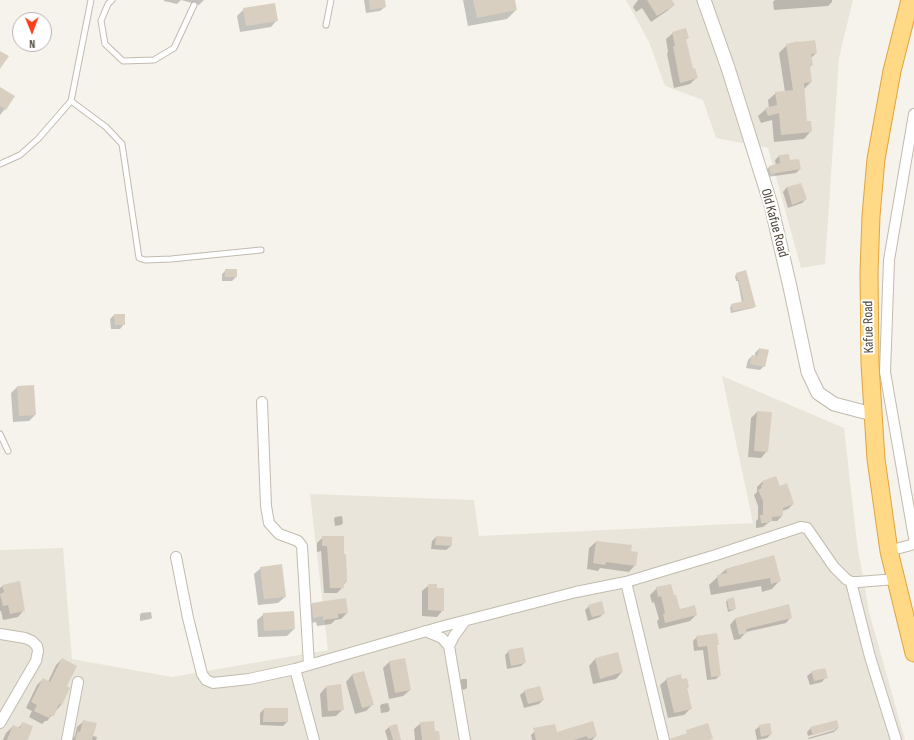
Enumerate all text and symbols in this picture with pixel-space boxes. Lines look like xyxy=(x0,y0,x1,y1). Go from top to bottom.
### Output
north arrow xyxy=(12,12,52,52)
text: N xyxy=(29,37,35,50)
street label: Old Kafue Road xyxy=(757,187,791,259)
street label: Kafue Road xyxy=(860,300,878,354)

